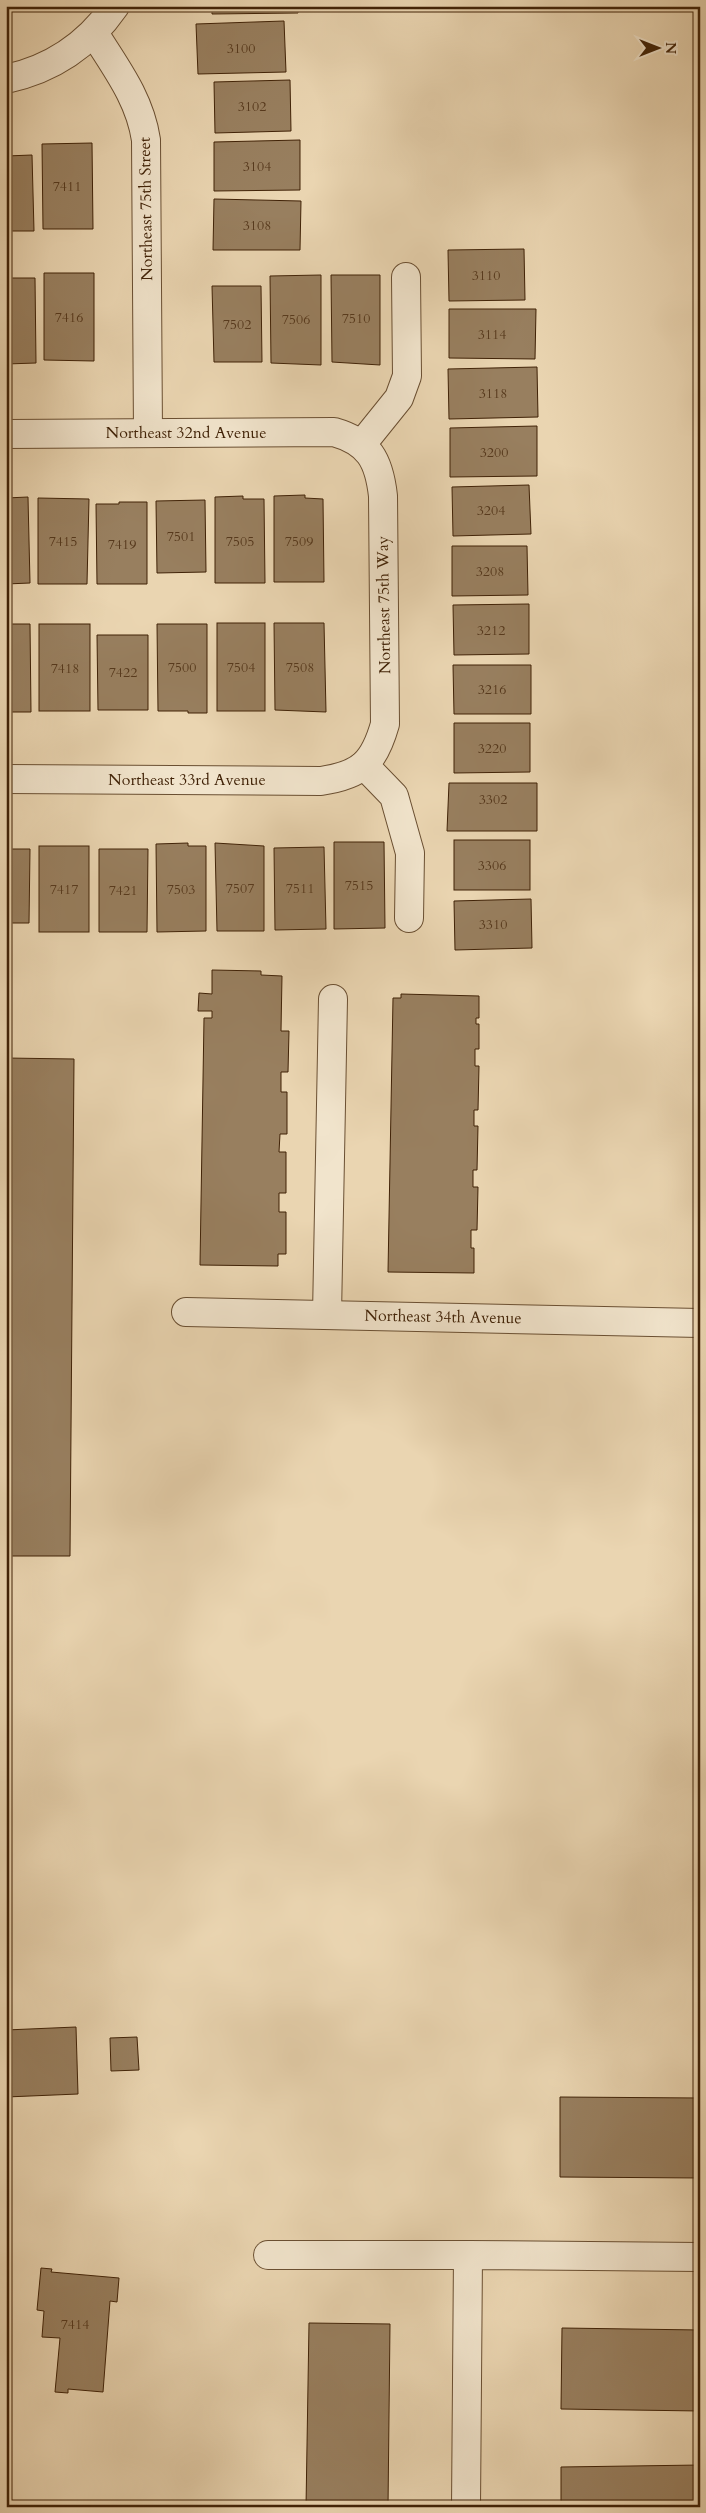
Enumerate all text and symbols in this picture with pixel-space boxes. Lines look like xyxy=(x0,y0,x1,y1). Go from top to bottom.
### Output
north arrow xyxy=(634,22,684,72)
house number: 3100 xyxy=(227,39,255,58)
text: N xyxy=(661,42,680,54)
house number: 3102 xyxy=(238,97,266,116)
street label: Northeast 75th Street xyxy=(134,137,158,281)
house number: 3104 xyxy=(243,157,271,176)
house number: 7411 xyxy=(53,177,81,196)
house number: 3108 xyxy=(243,216,271,235)
house number: 3110 xyxy=(472,266,500,285)
house number: 7416 xyxy=(55,308,83,327)
house number: 7510 xyxy=(342,309,370,328)
house number: 7506 xyxy=(282,310,310,329)
house number: 7502 xyxy=(223,315,251,334)
house number: 3114 xyxy=(478,325,506,344)
house number: 3118 xyxy=(479,384,507,403)
street label: Northeast 32nd Avenue xyxy=(105,422,267,444)
house number: 3200 xyxy=(480,443,508,462)
house number: 3204 xyxy=(477,501,505,520)
house number: 7501 xyxy=(167,527,195,546)
house number: 7415 xyxy=(49,532,77,551)
house number: 7505 xyxy=(226,532,254,551)
house number: 7509 xyxy=(285,532,313,551)
house number: 7419 xyxy=(108,535,136,554)
street label: Northeast 75th Way xyxy=(372,535,396,674)
house number: 3208 xyxy=(476,562,504,581)
house number: 3212 xyxy=(477,621,505,640)
house number: 7500 xyxy=(168,658,196,677)
house number: 7504 xyxy=(227,658,255,677)
house number: 7508 xyxy=(286,658,314,677)
house number: 7418 xyxy=(51,659,79,678)
house number: 7422 xyxy=(109,663,137,682)
house number: 3216 xyxy=(478,680,506,699)
house number: 3220 xyxy=(478,739,506,758)
street label: Northeast 33rd Avenue xyxy=(108,769,266,791)
house number: 3302 xyxy=(479,790,507,809)
house number: 3306 xyxy=(478,856,506,875)
house number: 7515 xyxy=(345,876,373,895)
house number: 7507 xyxy=(226,879,254,898)
house number: 7511 xyxy=(286,879,314,898)
house number: 7417 xyxy=(50,880,78,899)
house number: 7503 xyxy=(167,880,195,899)
house number: 7421 xyxy=(109,881,137,900)
house number: 3310 xyxy=(479,915,507,934)
street label: Northeast 34th Avenue xyxy=(364,1305,522,1329)
house number: 7414 xyxy=(61,2315,89,2334)

